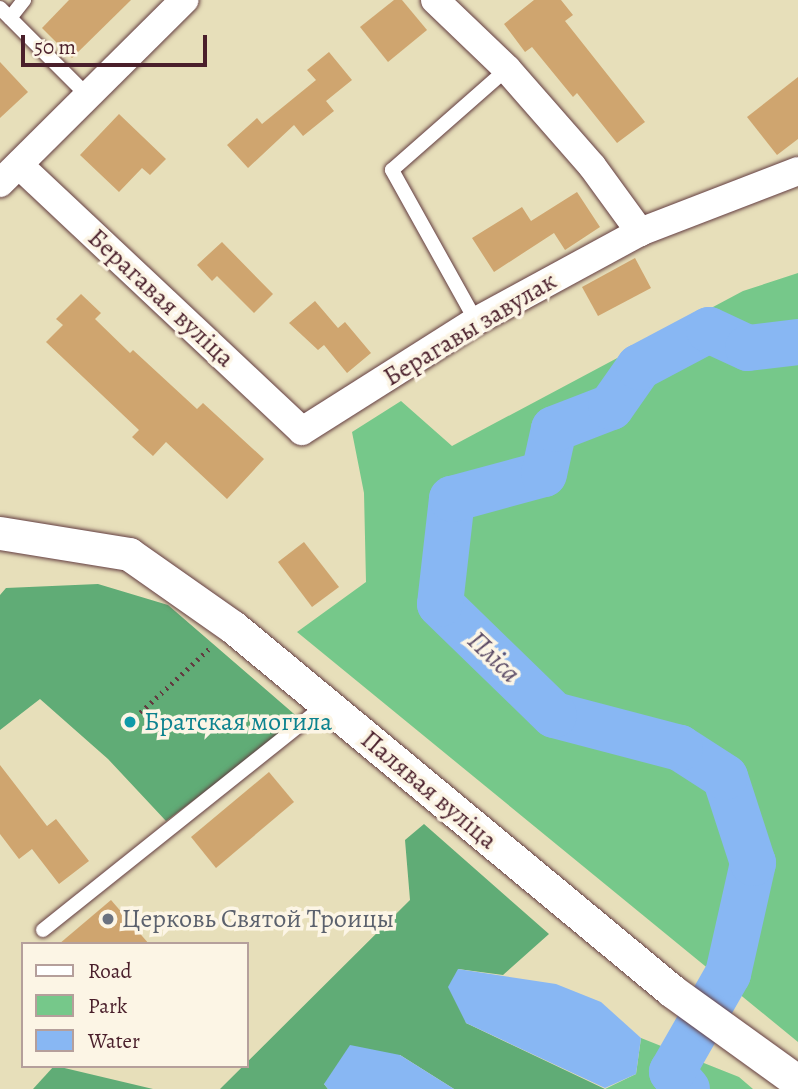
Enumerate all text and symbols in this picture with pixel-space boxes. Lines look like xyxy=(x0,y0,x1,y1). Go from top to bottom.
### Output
scale bar xyxy=(24,21,210,65)
text: 50 m xyxy=(34,33,76,61)
street label: Берагавая вуліца xyxy=(81,222,241,374)
street label: Берагавы завулак xyxy=(378,265,562,393)
water label: Пліса xyxy=(461,624,527,690)
place label: Братская могила xyxy=(144,706,332,738)
marker: Братская могила xyxy=(122,714,138,730)
street label: Палявая вуліца xyxy=(355,724,503,856)
place label: Церковь Святой Троицы xyxy=(122,903,394,935)
marker: Церковь Святой Троицы xyxy=(100,911,116,927)
legend xyxy=(21,942,248,1068)
text: Road xyxy=(88,957,132,985)
text: Park xyxy=(88,992,127,1020)
text: Water xyxy=(88,1027,140,1055)

